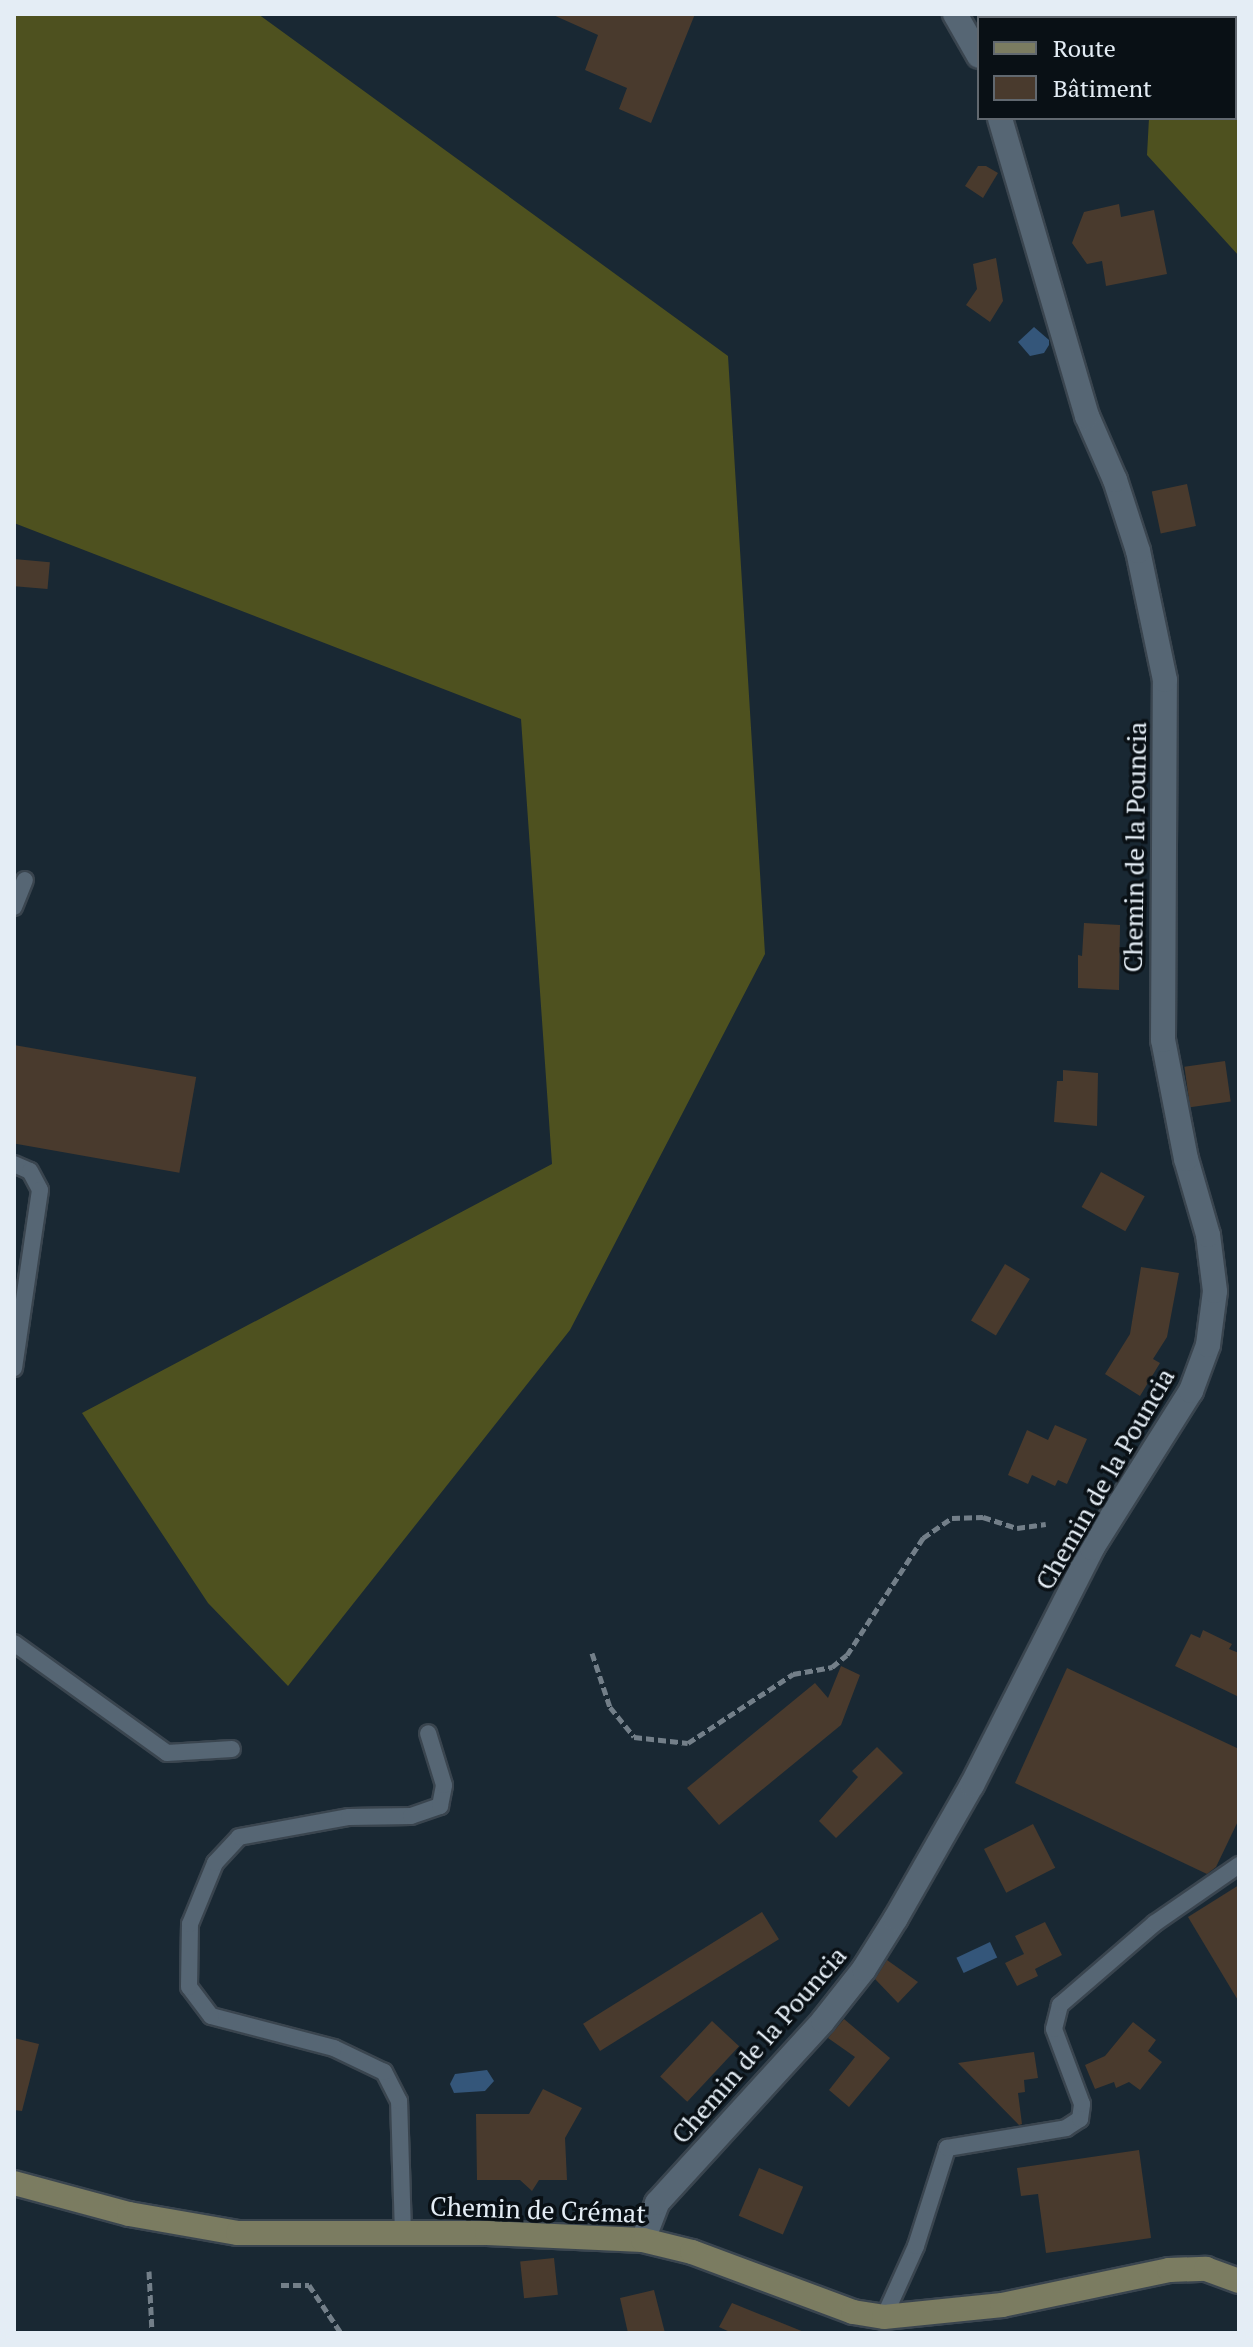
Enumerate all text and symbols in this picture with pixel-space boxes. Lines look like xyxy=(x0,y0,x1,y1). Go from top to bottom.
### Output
legend xyxy=(977,16,1237,120)
text: Route xyxy=(1053,32,1116,64)
text: Bâtiment xyxy=(1053,72,1152,104)
street label: Chemin de la Pouncia xyxy=(1117,721,1153,973)
street label: Chemin de la Pouncia xyxy=(1029,1363,1181,1595)
street label: Chemin de la Pouncia xyxy=(665,1940,853,2150)
street label: Chemin de Crémat xyxy=(430,2191,646,2229)

